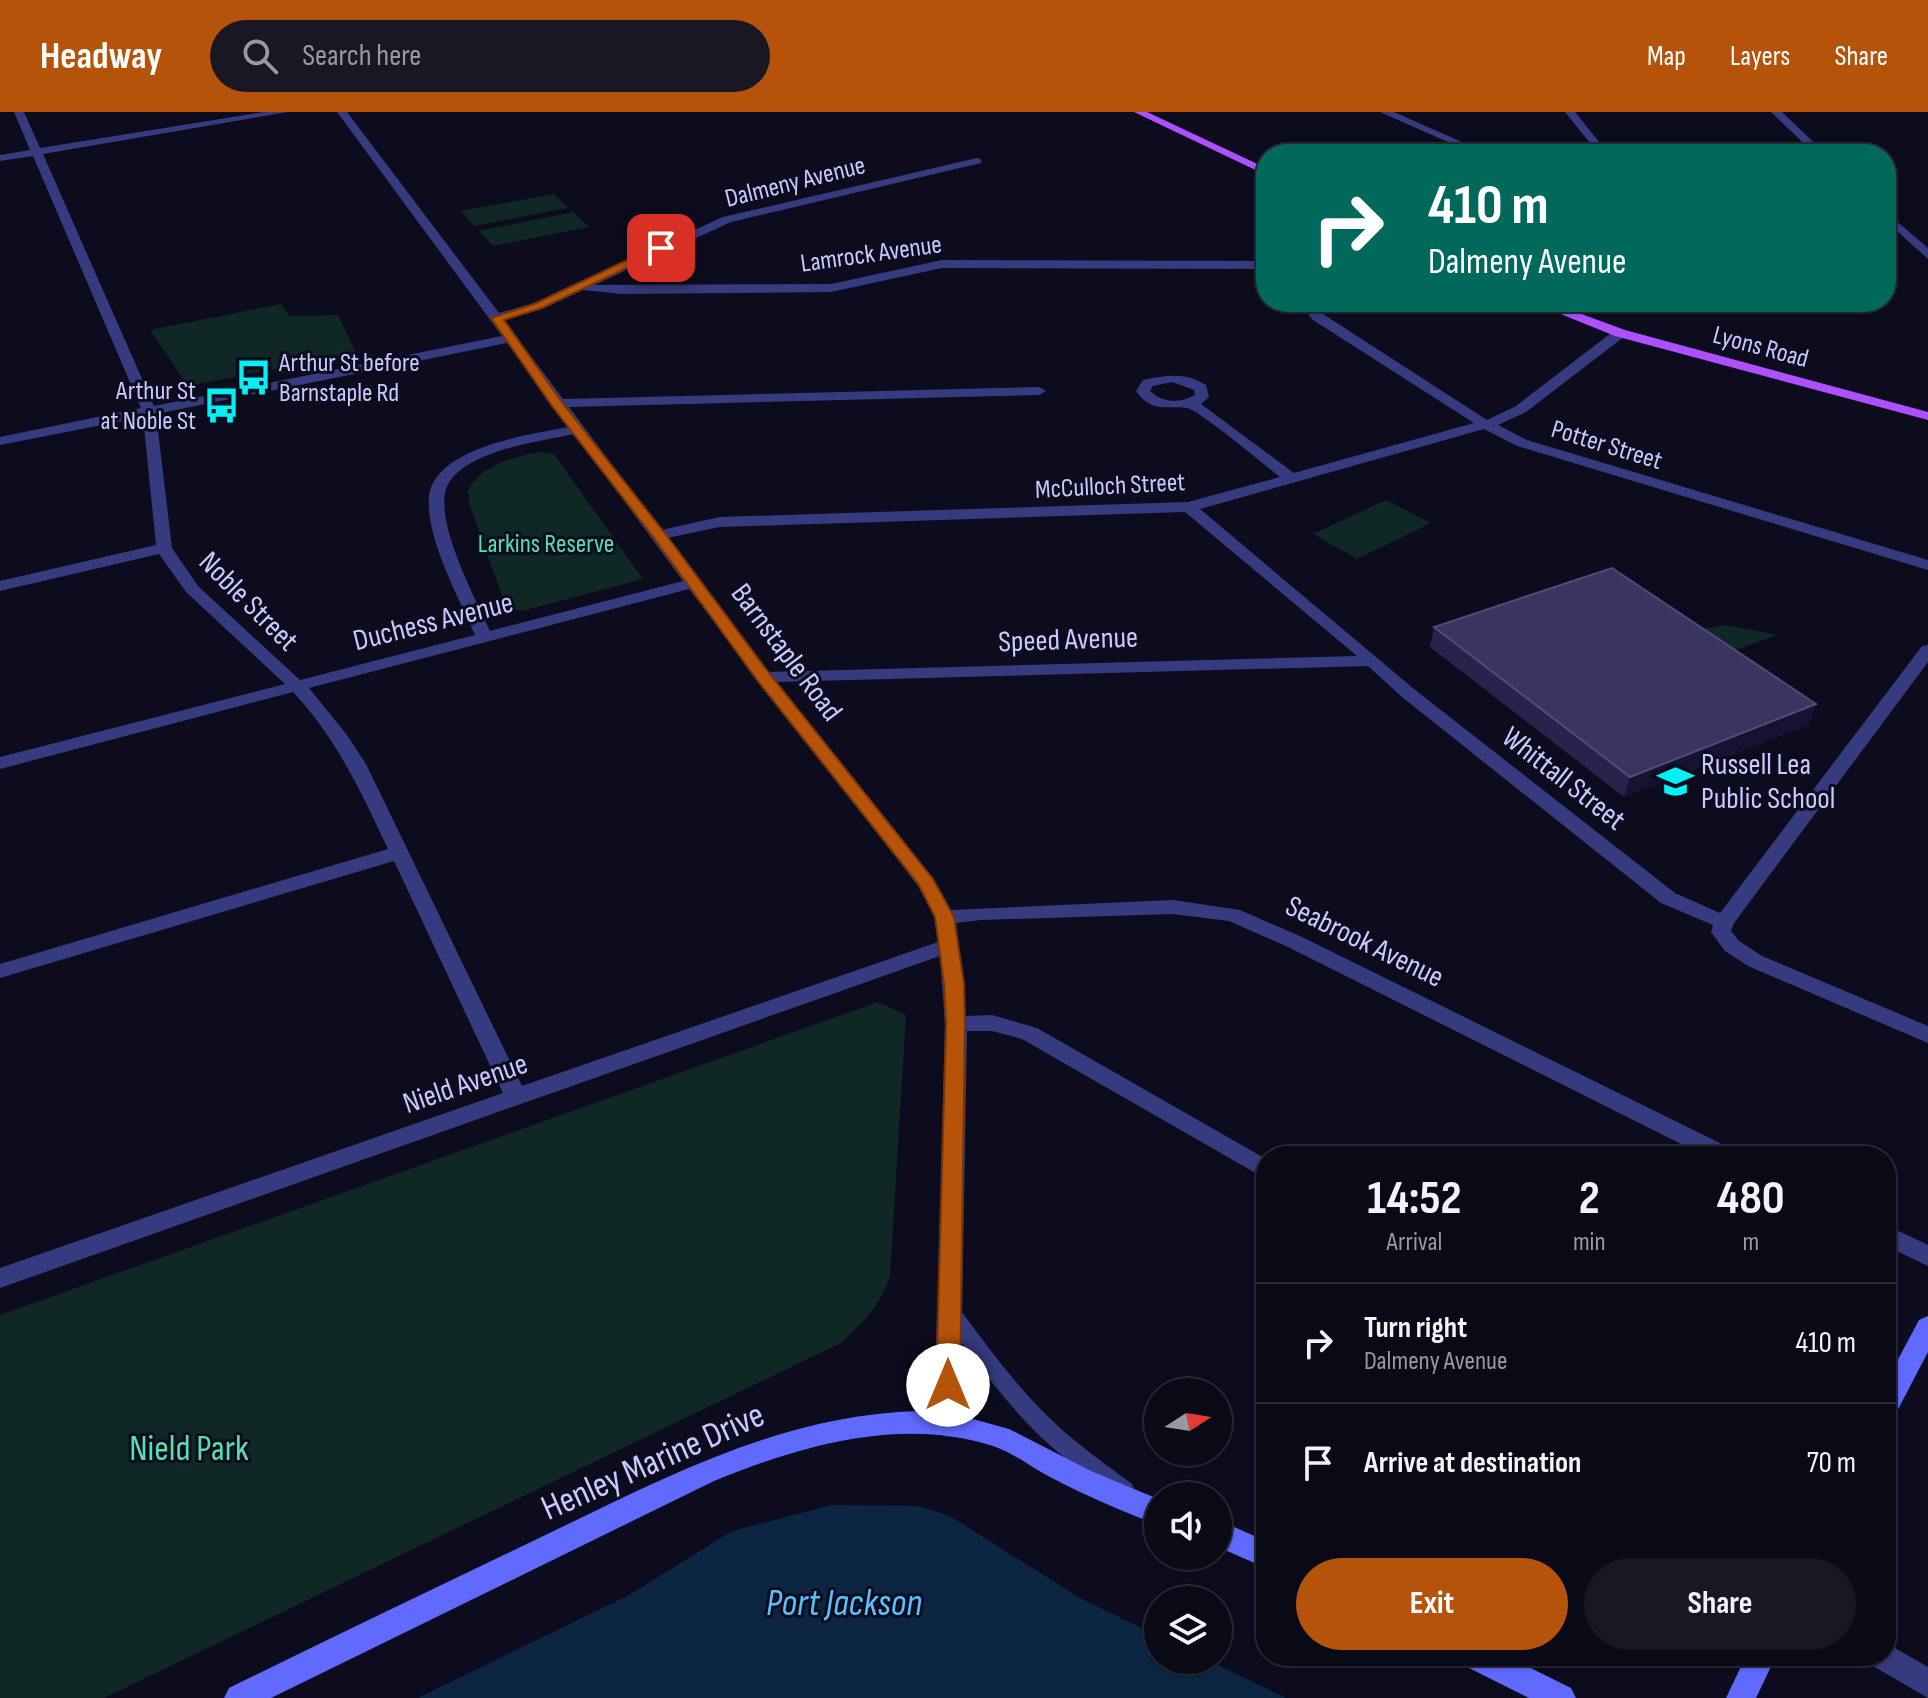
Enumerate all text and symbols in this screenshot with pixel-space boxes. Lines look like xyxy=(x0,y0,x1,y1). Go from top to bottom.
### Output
search box xyxy=(210,20,770,92)
text: Headway xyxy=(40,34,162,79)
icon: search xyxy=(238,34,282,78)
text: Search here xyxy=(302,38,421,74)
text: Map xyxy=(1647,40,1686,73)
text: Layers xyxy=(1730,40,1790,73)
text: Share xyxy=(1834,40,1888,73)
street label: Dalmeny Avenue xyxy=(722,150,869,215)
text: 410 m xyxy=(1428,173,1549,240)
icon: right xyxy=(1296,176,1400,280)
pin xyxy=(627,214,695,282)
icon: arrive xyxy=(639,226,683,270)
street label: Lamrock Avenue xyxy=(799,229,944,280)
text: Dalmeny Avenue xyxy=(1428,241,1627,284)
street label: Lyons Road xyxy=(1709,320,1812,375)
place label: Arthur St before Barnstaple Rd xyxy=(278,348,420,409)
bus stop icon: Arthur St before Barnstaple Rd xyxy=(234,358,272,396)
place label: Arthur St at Noble St xyxy=(101,376,196,437)
bus stop icon: Arthur St at Noble St xyxy=(203,386,241,424)
street label: Potter Street xyxy=(1547,414,1666,477)
street label: McCulloch Street xyxy=(1034,467,1186,506)
park label: Larkins Reserve xyxy=(478,529,614,560)
street label: Noble Street xyxy=(191,544,306,659)
street label: Barnstaple Road xyxy=(723,577,849,728)
street label: Duchess Avenue xyxy=(350,585,517,659)
street label: Speed Avenue xyxy=(997,620,1139,660)
street label: Whittall Street xyxy=(1494,719,1632,838)
place label: Russell Lea Public School xyxy=(1701,747,1835,817)
school or university icon: Russell Lea Public School xyxy=(1656,762,1694,800)
street label: Seabrook Avenue xyxy=(1280,888,1450,996)
street label: Nield Avenue xyxy=(398,1046,532,1122)
text: 14:52 xyxy=(1367,1170,1462,1227)
text: 2 xyxy=(1579,1170,1600,1227)
text: 480 xyxy=(1717,1170,1785,1227)
text: Arrival xyxy=(1386,1227,1442,1258)
text: min xyxy=(1573,1227,1606,1258)
text: m xyxy=(1742,1227,1759,1258)
text: Turn right xyxy=(1364,1310,1467,1346)
icon: right xyxy=(1296,1321,1340,1365)
text: 410 m xyxy=(1795,1325,1856,1361)
position arrow xyxy=(906,1343,990,1427)
text: Dalmeny Avenue xyxy=(1364,1346,1507,1377)
north arrow xyxy=(1144,1378,1232,1466)
map controls xyxy=(1144,1378,1232,1674)
street label: Henley Marine Drive xyxy=(535,1394,771,1531)
park label: Nield Park xyxy=(129,1428,249,1471)
icon: arrive xyxy=(1296,1441,1340,1485)
text: Arrive at destination xyxy=(1364,1445,1581,1481)
text: 70 m xyxy=(1807,1445,1856,1481)
button: sound xyxy=(1144,1482,1232,1570)
button: Exit xyxy=(1296,1558,1568,1650)
button: Share xyxy=(1584,1558,1856,1650)
water label: Port Jackson xyxy=(766,1581,922,1626)
button: layers xyxy=(1144,1586,1232,1674)

